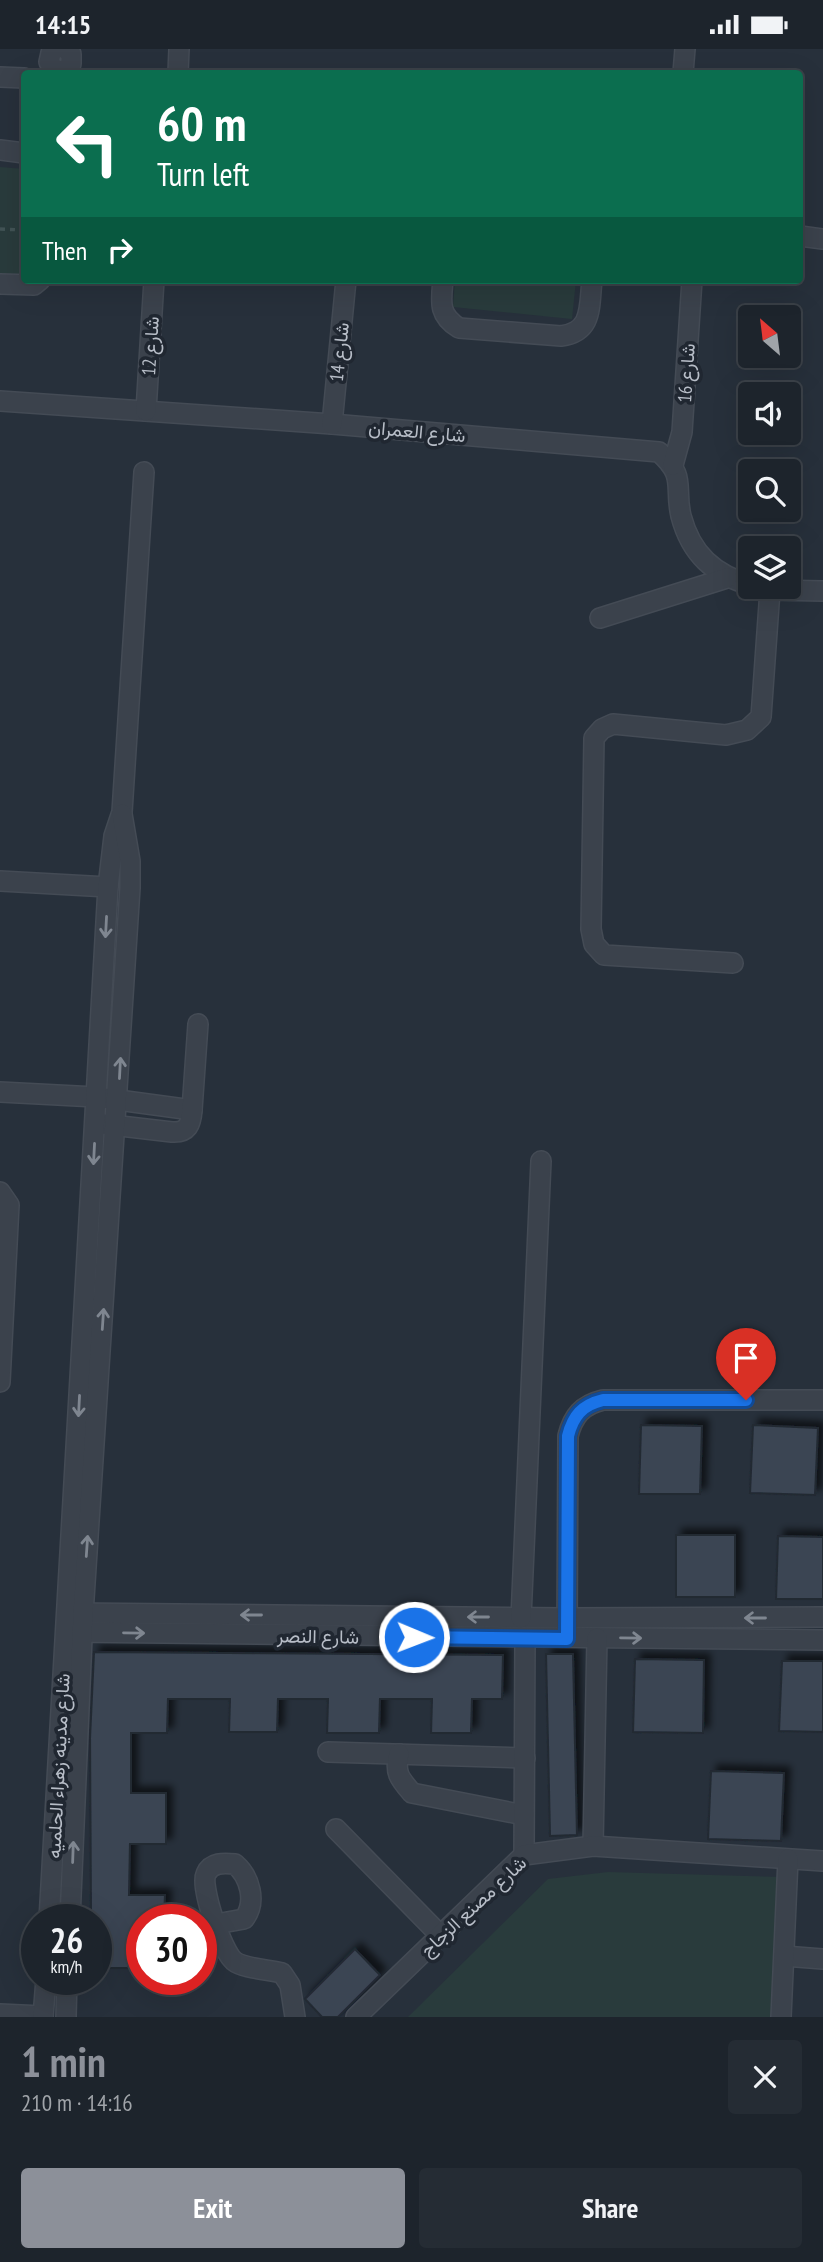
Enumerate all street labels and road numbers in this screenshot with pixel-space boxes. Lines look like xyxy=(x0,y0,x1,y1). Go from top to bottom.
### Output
street label: شارع 12 xyxy=(136,316,165,377)
street label: شارع 14 xyxy=(324,321,355,383)
street label: شارع 16 xyxy=(672,343,701,404)
street label: شارع العمران xyxy=(367,415,466,448)
street label: شارع النصر xyxy=(276,1623,359,1650)
street label: شارع مدينه زهراء الحلميه xyxy=(41,1673,76,1859)
street label: شارع مصنع الزجاج xyxy=(415,1851,533,1963)

